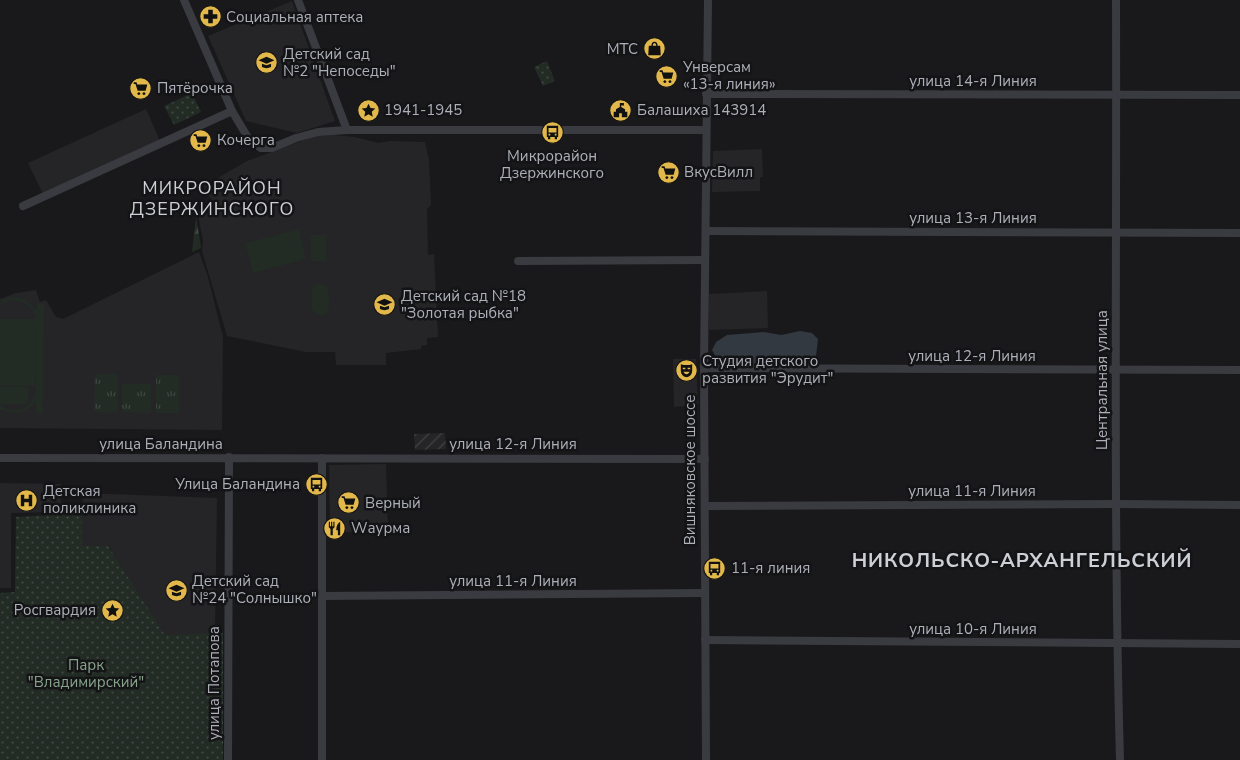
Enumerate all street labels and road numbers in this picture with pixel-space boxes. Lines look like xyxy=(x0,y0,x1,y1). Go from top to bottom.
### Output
street label: улица 14-я Линия xyxy=(909,71,1037,91)
street label: улица 13-я Линия xyxy=(909,208,1037,228)
street label: Центральная улица xyxy=(1092,310,1112,450)
street label: улица 12-я Линия xyxy=(908,346,1036,366)
street label: Вишняковское шоссе xyxy=(680,395,700,545)
street label: улица Баландина xyxy=(99,434,223,454)
street label: улица 12-я Линия xyxy=(449,434,577,454)
street label: улица 11-я Линия xyxy=(908,481,1036,501)
street label: улица 11-я Линия xyxy=(449,571,577,591)
street label: улица 10-я Линия xyxy=(909,619,1037,639)
street label: улица Потапова xyxy=(204,626,224,740)

